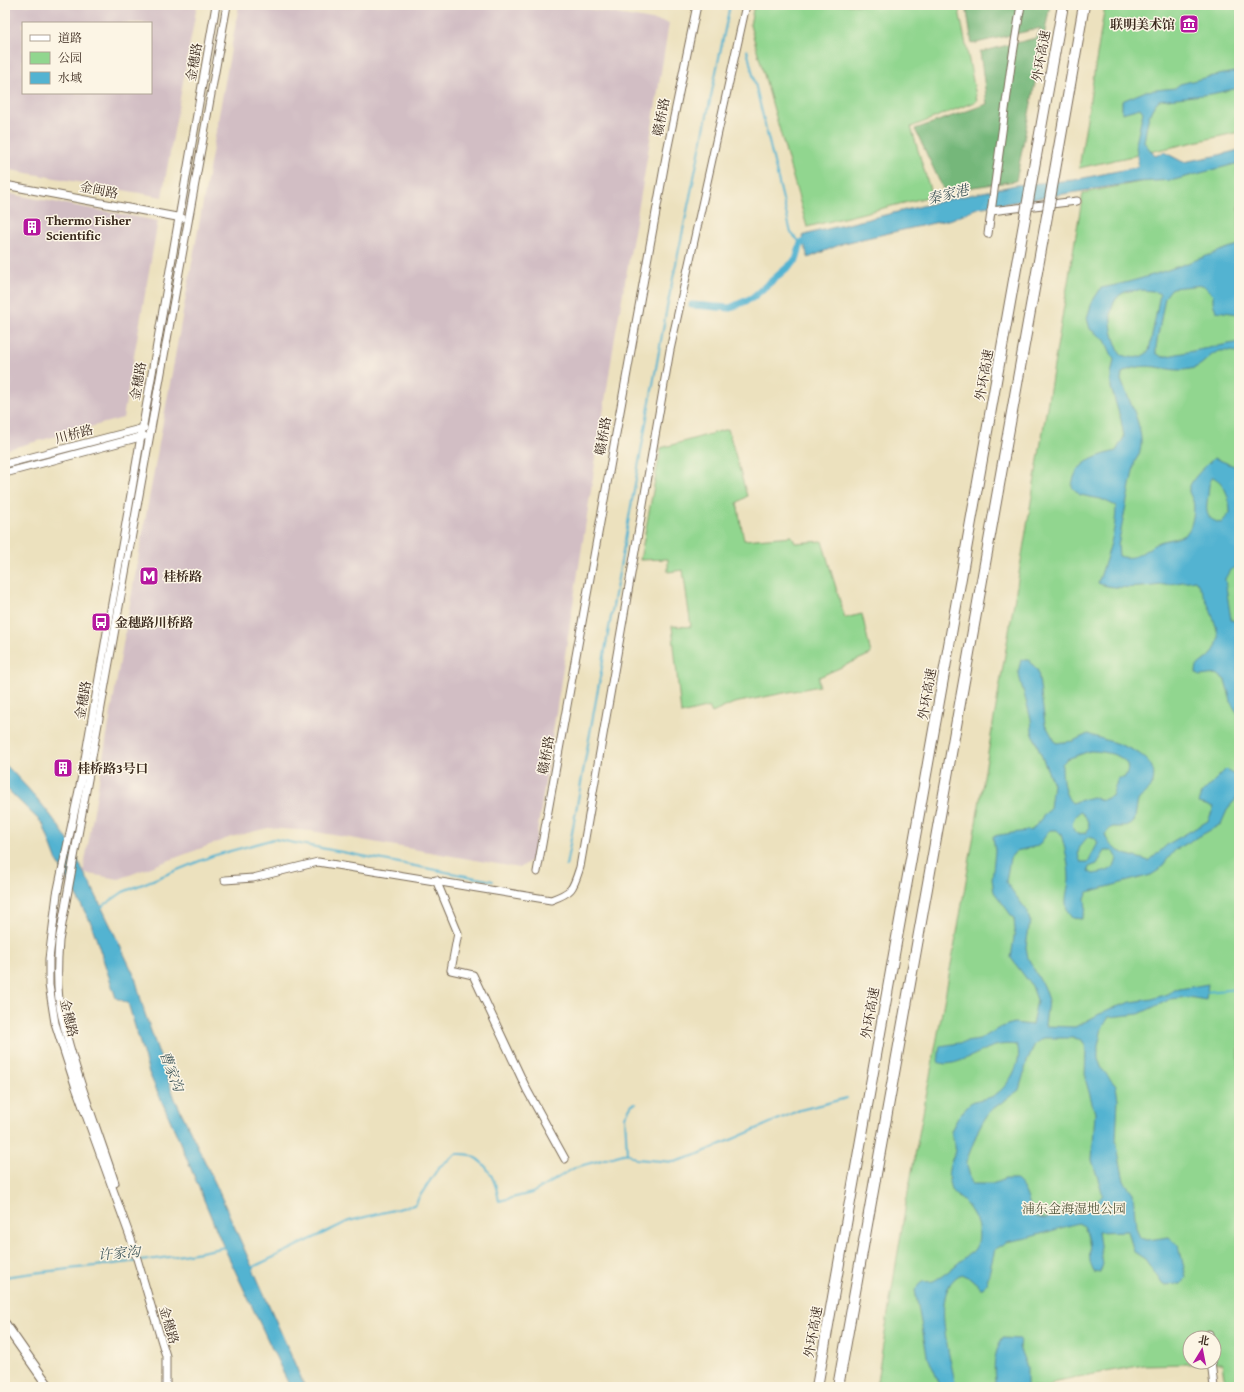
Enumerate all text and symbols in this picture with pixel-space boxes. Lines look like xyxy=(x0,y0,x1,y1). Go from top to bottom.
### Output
museum icon: 联明美术馆 xyxy=(1178,13,1200,35)
place label: 联明美术馆 xyxy=(1110,15,1175,34)
legend xyxy=(22,22,152,94)
text: 道路 xyxy=(58,29,82,46)
street label: 外环高速 xyxy=(1027,29,1055,83)
street label: 金穗路 xyxy=(181,41,207,83)
text: 公园 xyxy=(58,49,82,66)
text: 水域 xyxy=(58,69,82,86)
street label: 赣桥路 xyxy=(648,96,674,138)
street label: 金闽路 xyxy=(78,177,120,203)
water label: 秦家港 xyxy=(925,179,973,209)
place label: Thermo Fisher Scientific xyxy=(46,211,131,245)
building icon: Thermo Fisher Scientific xyxy=(21,216,43,238)
street label: 外环高速 xyxy=(970,348,998,402)
street label: 金穗路 xyxy=(125,360,151,402)
street label: 赣桥路 xyxy=(590,415,616,457)
street label: 川桥路 xyxy=(53,420,95,448)
metro station icon: 桂桥路 xyxy=(138,565,160,587)
place label: 桂桥路 xyxy=(163,567,202,586)
bus stop icon: 金穗路川桥路 xyxy=(90,611,112,633)
place label: 金穗路川桥路 xyxy=(115,613,193,632)
street label: 外环高速 xyxy=(913,667,941,721)
street label: 金穗路 xyxy=(70,679,96,721)
street label: 赣桥路 xyxy=(533,734,559,776)
building icon: 桂桥路3号口 xyxy=(52,757,74,779)
place label: 桂桥路3号口 xyxy=(77,759,149,778)
street label: 外环高速 xyxy=(856,986,884,1040)
street label: 金穗路 xyxy=(55,997,83,1039)
water label: 曹家沟 xyxy=(155,1048,190,1096)
park label: 浦东金海湿地公园 xyxy=(1022,1199,1126,1218)
water label: 许家沟 xyxy=(97,1241,143,1265)
street label: 金穗路 xyxy=(154,1304,184,1346)
street label: 外环高速 xyxy=(799,1305,827,1359)
north arrow xyxy=(1182,1330,1222,1370)
text: 北 xyxy=(1197,1331,1211,1349)

